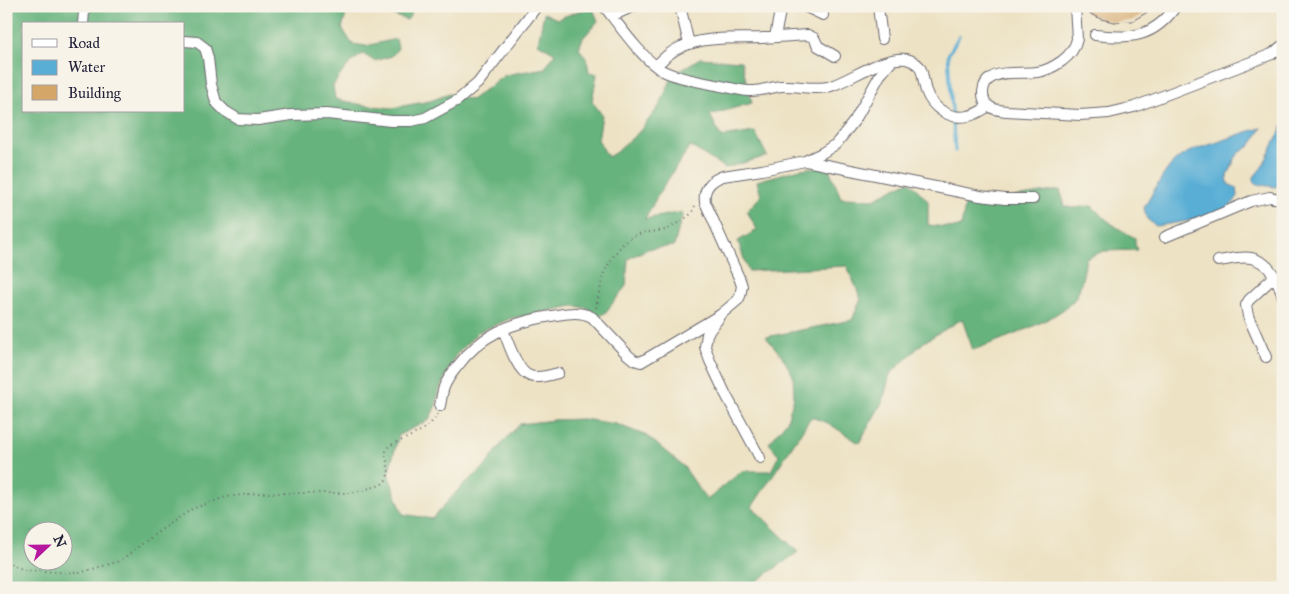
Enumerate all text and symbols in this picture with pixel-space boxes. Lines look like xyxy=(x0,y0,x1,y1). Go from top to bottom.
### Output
legend xyxy=(22,22,185,112)
text: Road xyxy=(68,34,100,52)
text: Water xyxy=(68,58,105,76)
text: Building xyxy=(68,84,122,102)
north arrow xyxy=(22,522,72,572)
text: N xyxy=(49,533,70,550)

